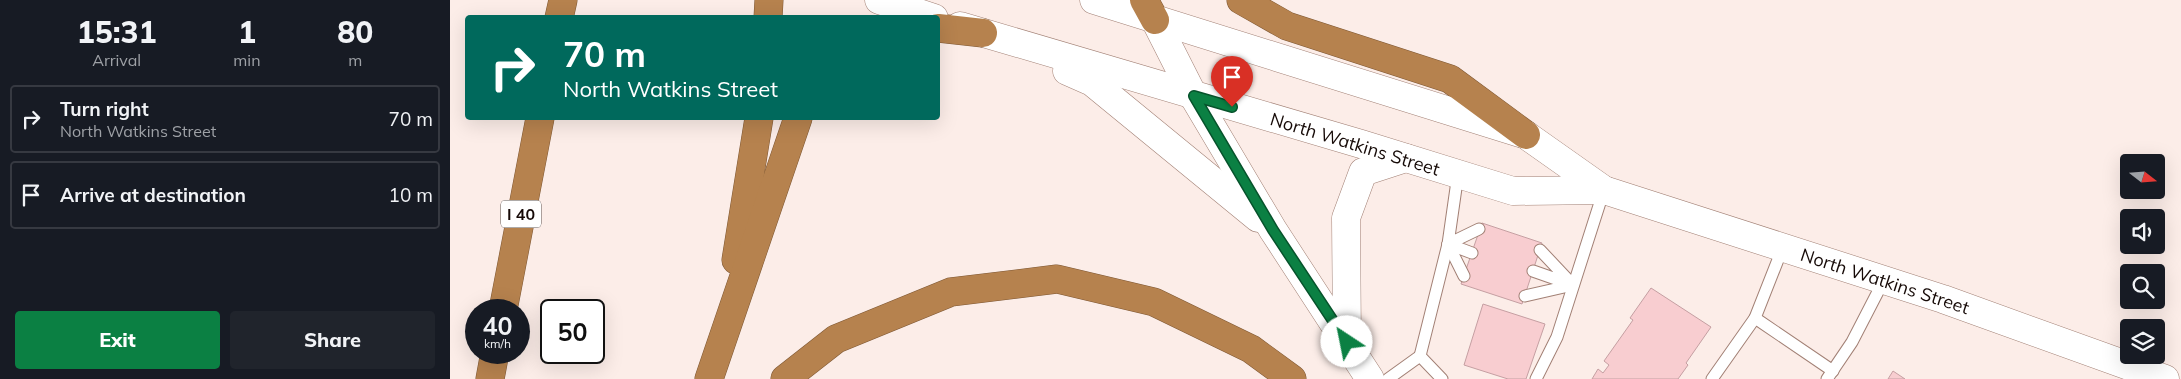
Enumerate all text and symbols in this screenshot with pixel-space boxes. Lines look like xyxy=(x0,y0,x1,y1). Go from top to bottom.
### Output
text: 15:31 xyxy=(77,13,157,51)
text: 1 xyxy=(238,13,256,51)
text: 80 xyxy=(337,13,373,51)
text: 70 m xyxy=(563,32,646,76)
icon: right xyxy=(480,35,545,100)
text: Arrival xyxy=(92,50,141,70)
text: min xyxy=(233,50,261,70)
text: m xyxy=(348,50,362,70)
pin xyxy=(1211,56,1253,107)
icon: arrive xyxy=(1218,63,1246,91)
text: North Watkins Street xyxy=(563,75,778,103)
text: Turn right xyxy=(60,97,149,121)
icon: right xyxy=(17,105,45,133)
text: 70 m xyxy=(389,107,433,131)
street label: North Watkins Street xyxy=(1268,107,1442,181)
text: North Watkins Street xyxy=(60,121,216,141)
north arrow xyxy=(2120,154,2165,199)
map controls xyxy=(2120,154,2165,364)
icon: arrive xyxy=(17,181,45,209)
text: Arrive at destination xyxy=(60,183,246,207)
text: 10 m xyxy=(389,183,433,207)
road number: I 40 xyxy=(501,200,541,228)
button: sound xyxy=(2120,209,2165,254)
street label: North Watkins Street xyxy=(1798,243,1972,319)
button: search xyxy=(2120,264,2165,309)
speed limit sign: 50 xyxy=(540,299,605,364)
text: 40 xyxy=(482,310,513,341)
button: Exit xyxy=(15,311,220,369)
button: Share xyxy=(230,311,435,369)
position arrow xyxy=(1320,315,1372,367)
button: layers xyxy=(2120,319,2165,364)
text: km/h xyxy=(484,336,511,351)

